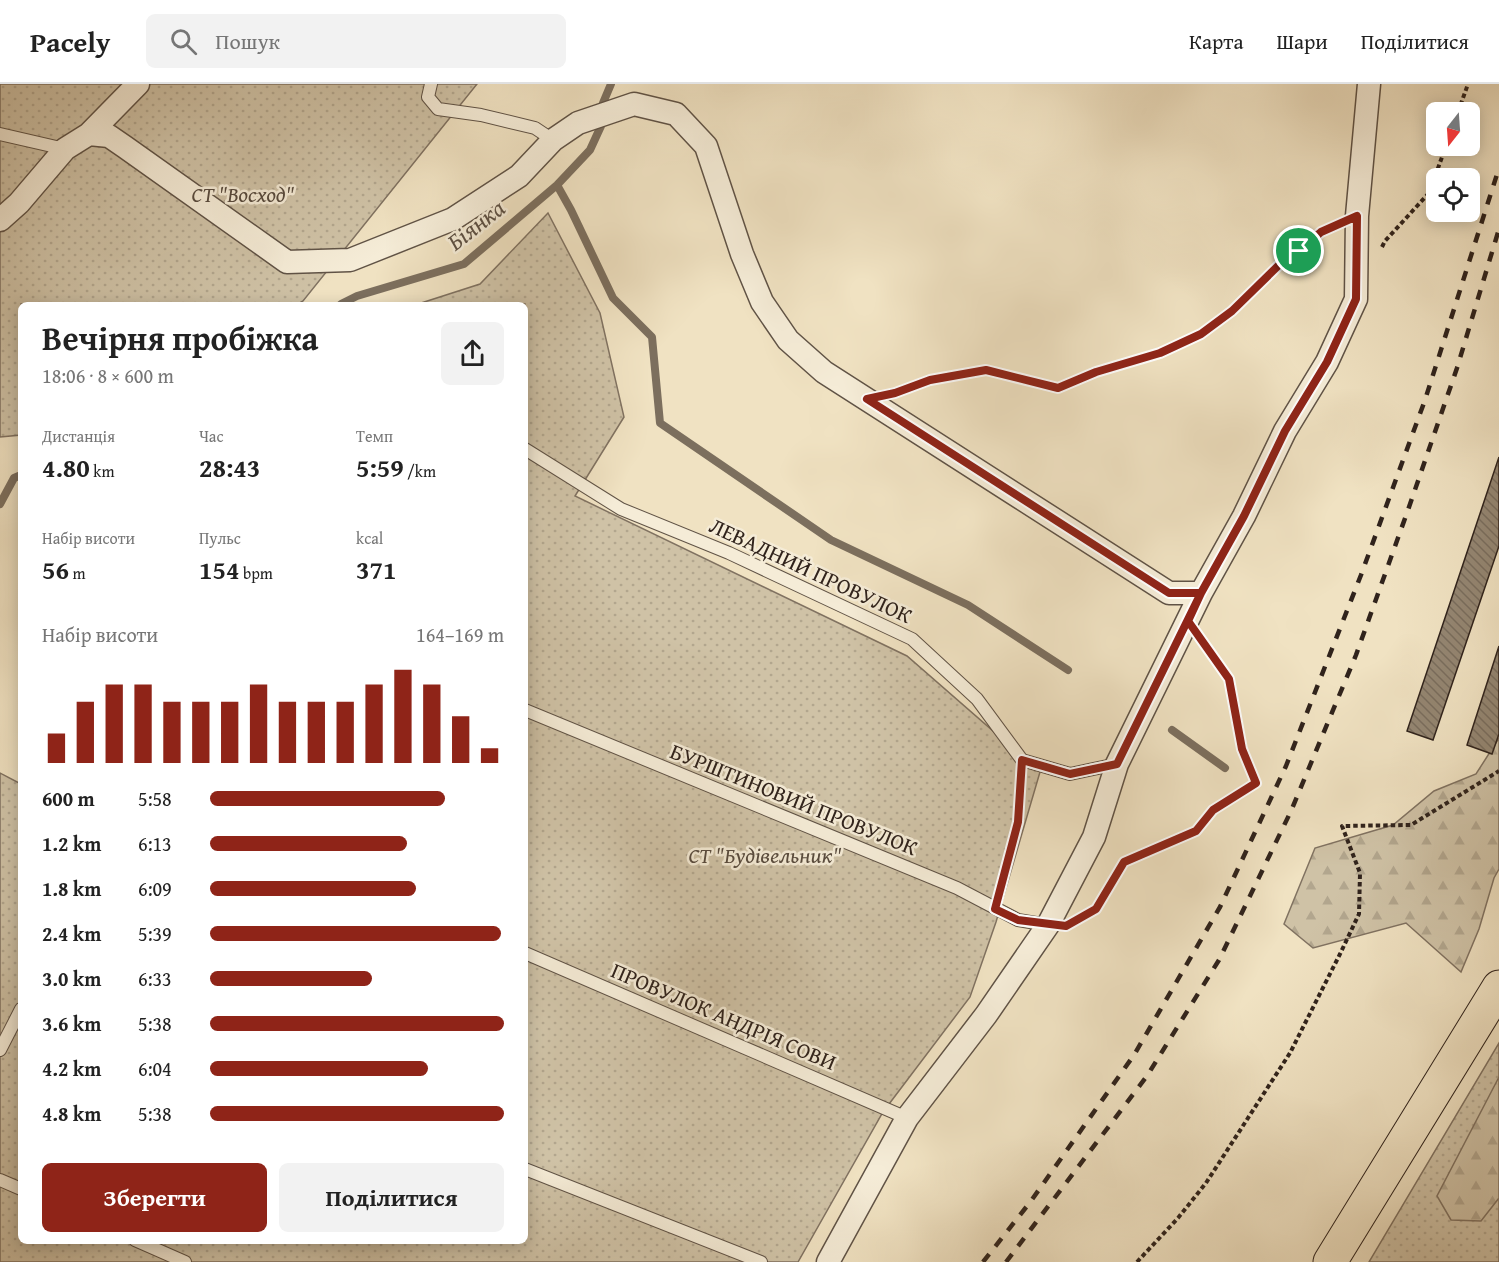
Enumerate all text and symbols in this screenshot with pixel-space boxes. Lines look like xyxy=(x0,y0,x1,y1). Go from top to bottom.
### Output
search box xyxy=(146,14,566,68)
text: Pacely xyxy=(30,21,110,62)
icon: search xyxy=(167,25,200,58)
text: Пошук xyxy=(215,25,280,57)
text: Карта xyxy=(1189,26,1243,57)
text: Шари xyxy=(1276,26,1328,57)
text: Поділитися xyxy=(1361,26,1469,57)
north arrow xyxy=(1426,102,1480,156)
map controls xyxy=(1426,102,1480,222)
button: locate xyxy=(1426,168,1480,222)
park label: СТ "Восход" xyxy=(192,178,295,210)
water label: Біянка xyxy=(439,191,512,258)
pin xyxy=(1273,225,1324,276)
icon: arrive xyxy=(1282,234,1315,267)
text: Вечірня пробіжка xyxy=(42,314,318,362)
button: share xyxy=(441,322,504,385)
text: 18:06 · 8 × 600 m xyxy=(42,361,174,390)
text: Дистанція xyxy=(42,424,115,448)
text: Час xyxy=(199,424,223,448)
text: Темп xyxy=(356,424,393,448)
text: 4.80 xyxy=(42,448,90,487)
text: 28:43 xyxy=(199,448,260,487)
text: 5:59 xyxy=(356,448,404,487)
text: km xyxy=(90,459,114,483)
text: /km xyxy=(404,459,436,483)
street label: ЛЕВАДНИЙ ПРОВУЛОК xyxy=(704,509,918,631)
text: Набір висоти xyxy=(42,526,135,550)
text: Пульс xyxy=(199,526,241,550)
text: kcal xyxy=(356,526,383,550)
text: 56 xyxy=(42,550,69,589)
text: 154 xyxy=(199,550,239,589)
text: 371 xyxy=(356,550,396,589)
text: m xyxy=(69,561,86,585)
text: bpm xyxy=(239,561,273,585)
text: Набір висоти xyxy=(42,620,158,649)
text: 164–169 m xyxy=(416,620,504,649)
street label: БУРШТИНОВИЙ ПРОВУЛОК xyxy=(665,735,923,864)
text: 600 m xyxy=(42,784,95,813)
text: 5:58 xyxy=(138,784,172,813)
text: 1.2 km xyxy=(42,829,101,858)
text: 6:13 xyxy=(138,829,172,858)
park label: СТ "Будівельник" xyxy=(688,839,842,871)
text: 1.8 km xyxy=(42,874,101,903)
text: 6:09 xyxy=(138,874,172,903)
text: 2.4 km xyxy=(42,919,101,948)
text: 5:39 xyxy=(138,919,172,948)
street label: ПРОВУЛОК АНДРІЯ СОВИ xyxy=(606,954,842,1078)
text: 3.0 km xyxy=(42,964,101,993)
text: 6:33 xyxy=(138,964,172,993)
text: 3.6 km xyxy=(42,1009,101,1038)
text: 5:38 xyxy=(138,1009,172,1038)
text: 4.2 km xyxy=(42,1054,101,1083)
text: 6:04 xyxy=(138,1054,172,1083)
text: 4.8 km xyxy=(42,1099,101,1128)
text: 5:38 xyxy=(138,1099,172,1128)
button: Зберегти xyxy=(42,1163,267,1232)
button: Поділитися xyxy=(279,1163,504,1232)

